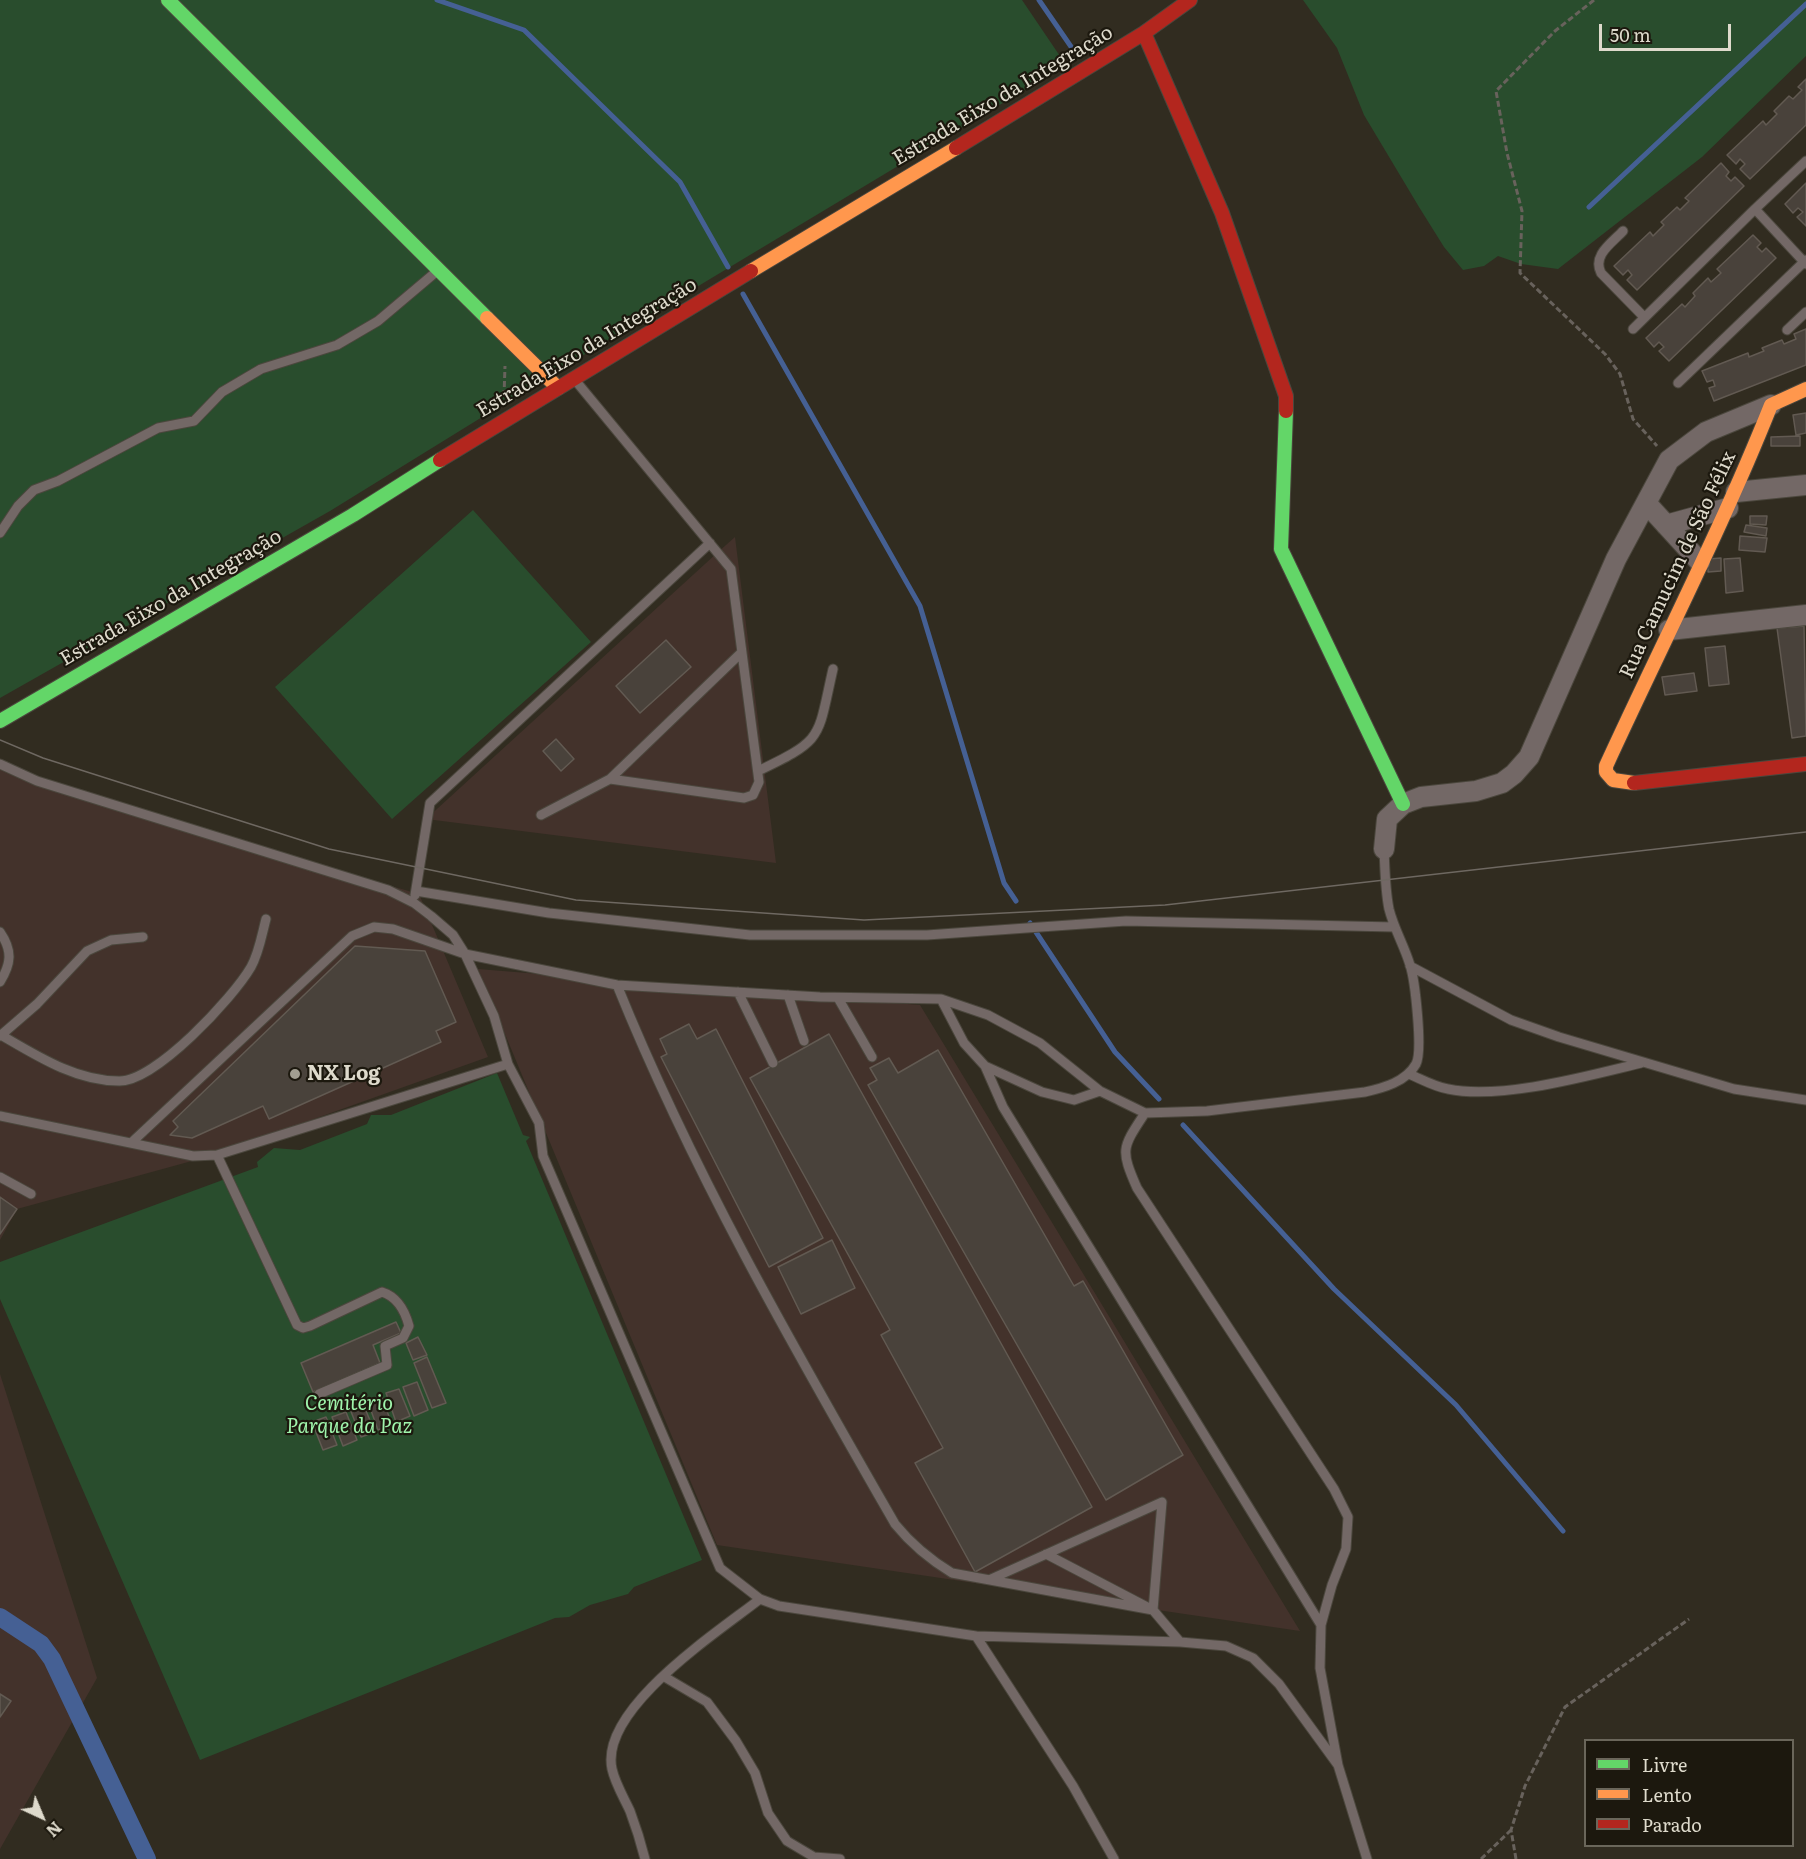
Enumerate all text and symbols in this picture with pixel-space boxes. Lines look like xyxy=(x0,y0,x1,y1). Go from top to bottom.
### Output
scale bar xyxy=(1602,12,1734,50)
street label: Estrada Eixo da Integração xyxy=(889,21,1117,171)
text: 50 m xyxy=(1610,21,1651,48)
street label: Estrada Eixo da Integração xyxy=(473,273,701,423)
street label: Rua Camucim de São Félix xyxy=(1615,448,1741,682)
street label: Estrada Eixo da Integração xyxy=(56,525,286,671)
place label: NX Log xyxy=(307,1062,380,1086)
marker: NX Log xyxy=(288,1067,302,1081)
park label: Cemitério Parque da Paz xyxy=(286,1392,412,1439)
legend xyxy=(1584,1739,1794,1847)
text: Livre xyxy=(1642,1751,1687,1778)
text: Lento xyxy=(1642,1781,1692,1808)
north arrow xyxy=(12,1787,72,1847)
text: Parado xyxy=(1642,1811,1702,1838)
text: N xyxy=(41,1817,68,1843)

